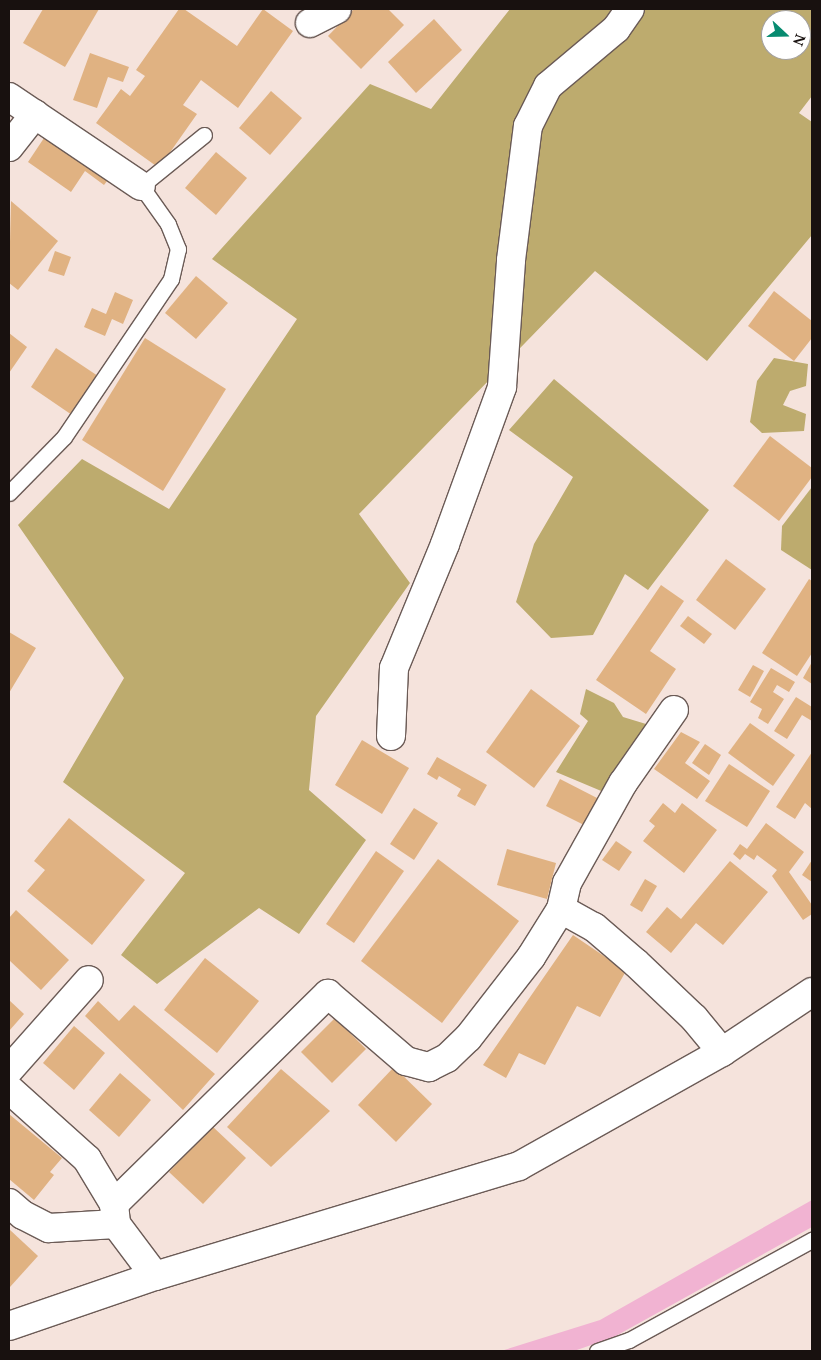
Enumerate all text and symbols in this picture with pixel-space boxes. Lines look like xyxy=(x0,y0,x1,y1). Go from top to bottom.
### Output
north arrow xyxy=(761,10,811,60)
text: N xyxy=(789,32,810,49)

